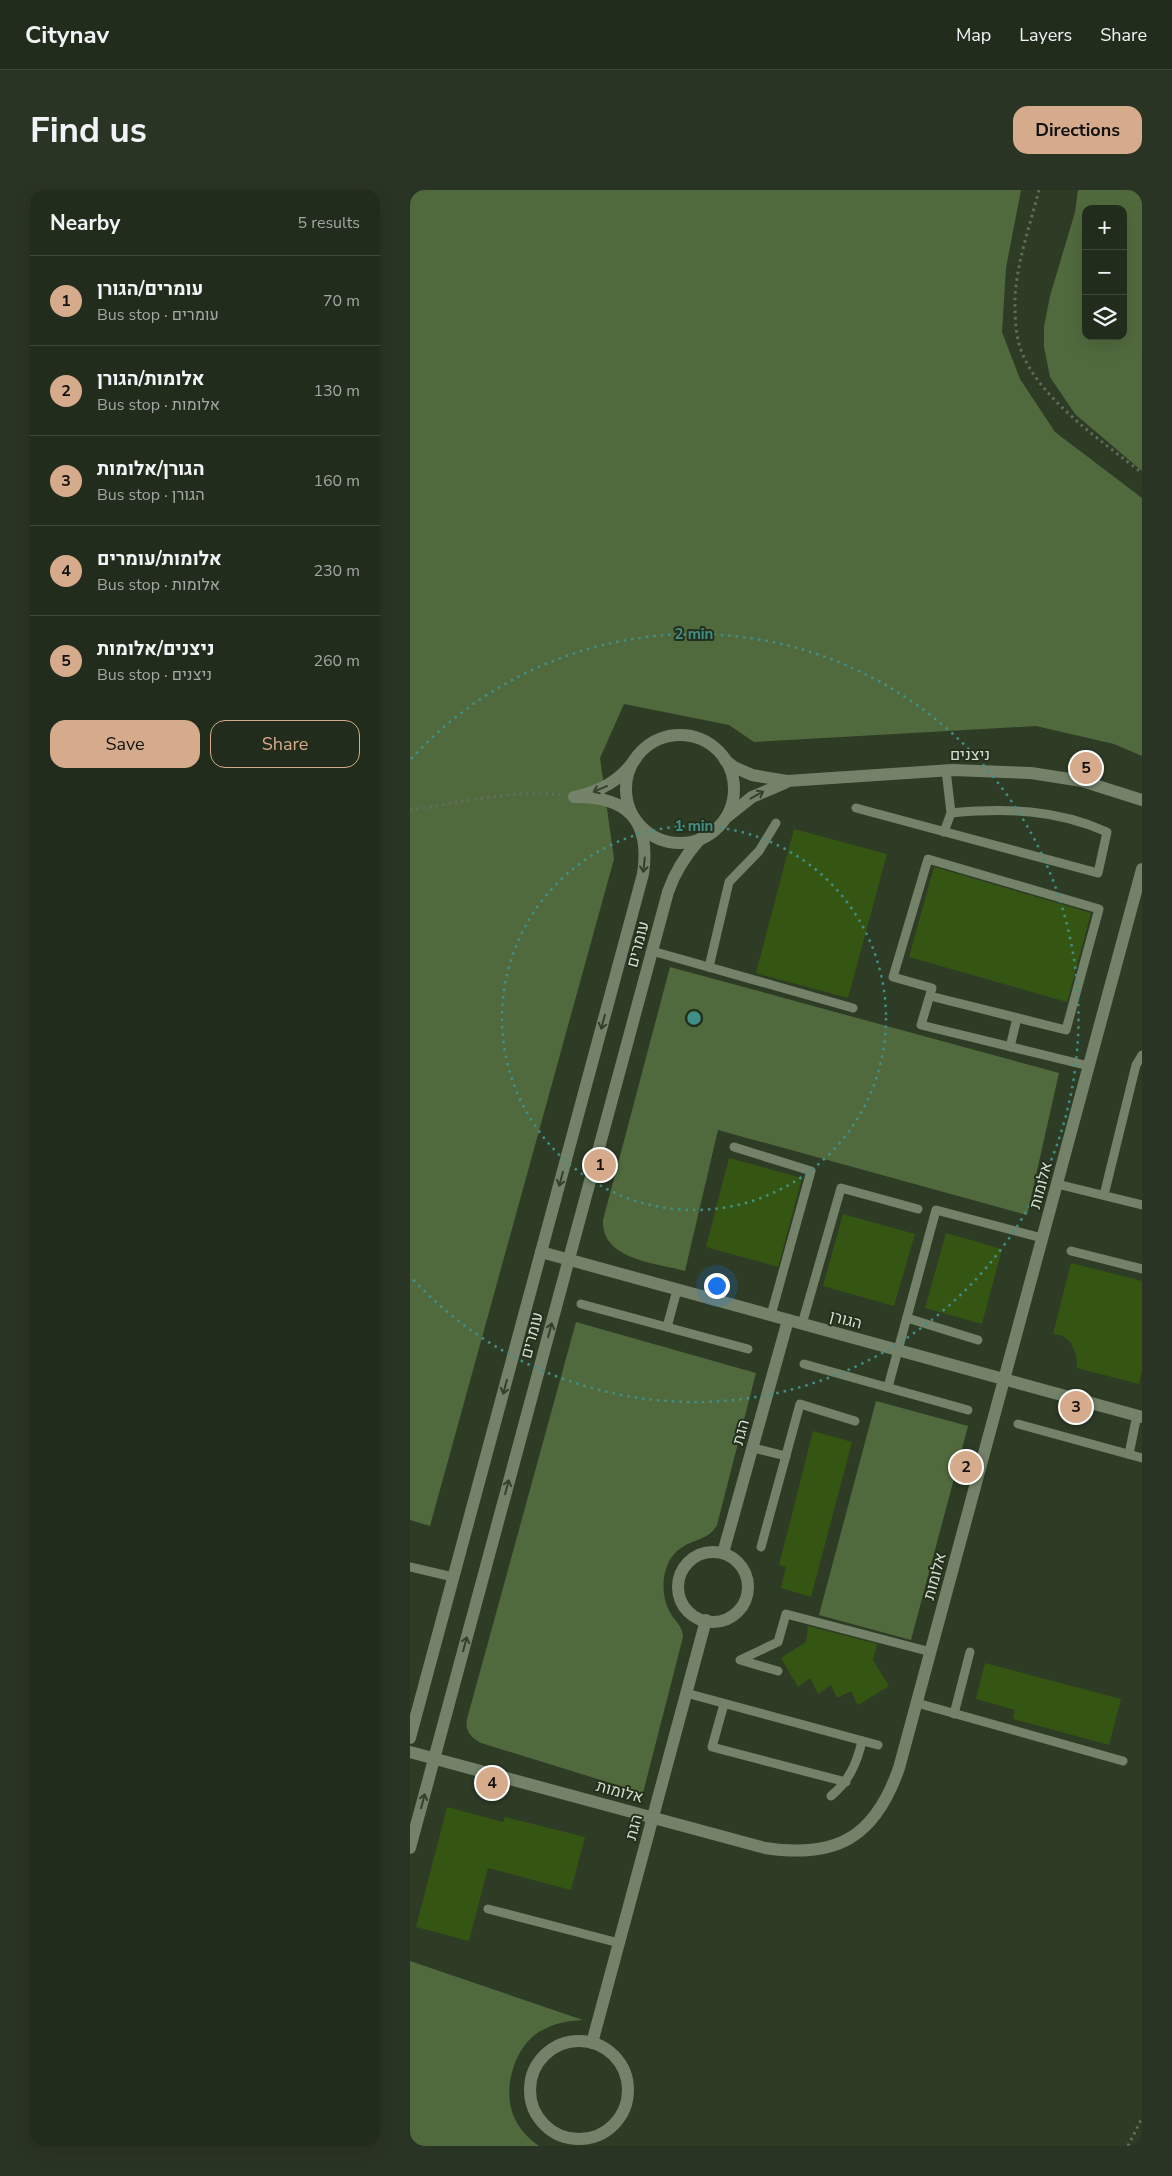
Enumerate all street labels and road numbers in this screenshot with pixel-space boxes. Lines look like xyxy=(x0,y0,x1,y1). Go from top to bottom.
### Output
street label: ניצנים xyxy=(950,744,990,766)
street label: עומרים xyxy=(621,919,655,970)
street label: אלומות xyxy=(1024,1159,1058,1211)
street label: הגורן xyxy=(827,1305,864,1335)
street label: עומרים xyxy=(515,1310,549,1361)
street label: הגת xyxy=(727,1417,755,1447)
street label: אלומות xyxy=(918,1550,952,1602)
street label: אלומות xyxy=(594,1775,646,1809)
street label: הגת xyxy=(620,1812,648,1842)

